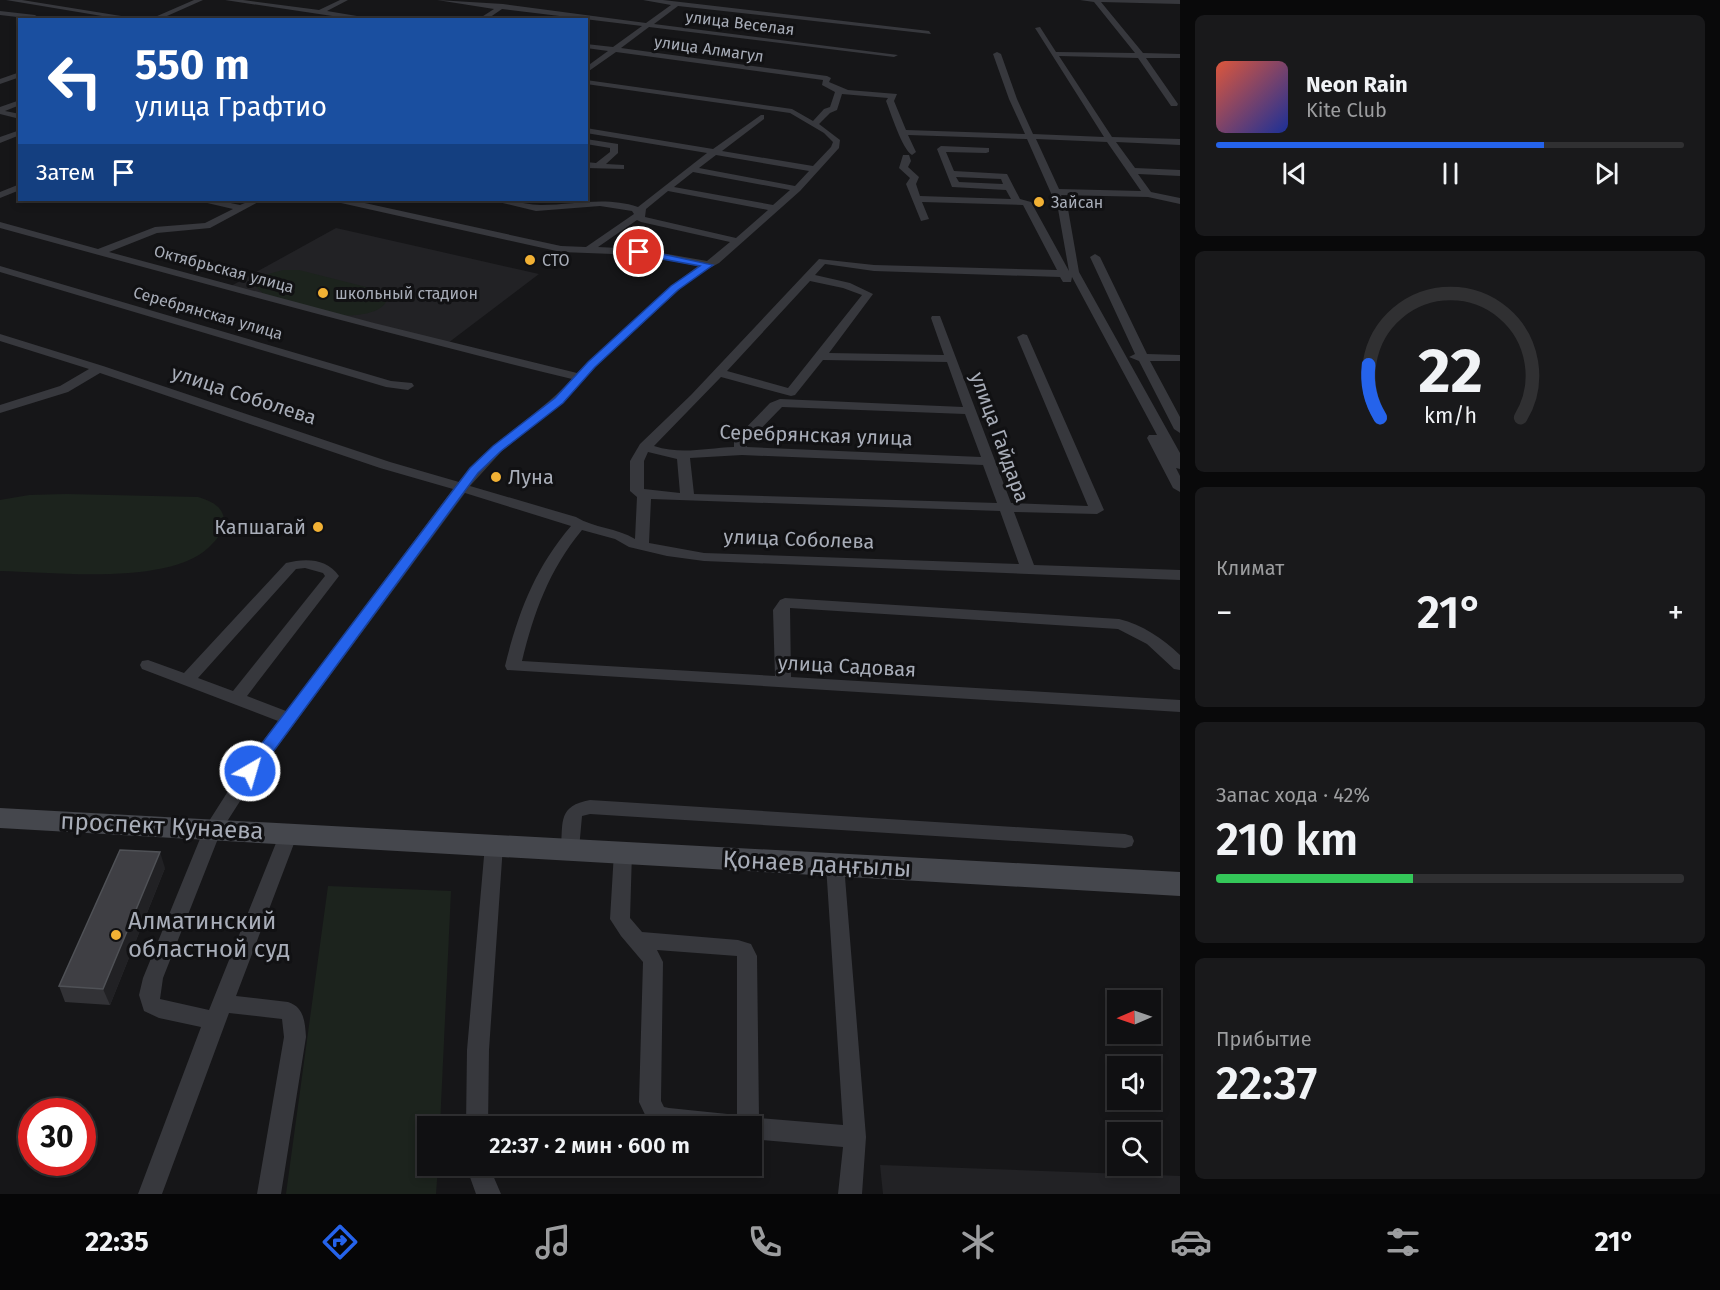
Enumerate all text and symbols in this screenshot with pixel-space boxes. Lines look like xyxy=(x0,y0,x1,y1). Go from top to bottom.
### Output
street label: улица Веселая xyxy=(684,7,796,39)
street label: улица Алмагул xyxy=(653,32,765,66)
text: 550 m xyxy=(135,40,250,90)
icon: left xyxy=(36,42,114,120)
text: Neon Rain xyxy=(1306,71,1408,98)
text: улица Графтио xyxy=(135,91,327,123)
text: Kite Club xyxy=(1306,98,1387,122)
icon: arrive xyxy=(107,156,140,189)
icon: previous xyxy=(1278,157,1311,190)
icon: pause xyxy=(1434,157,1467,190)
icon: next xyxy=(1590,157,1623,190)
text: Затем xyxy=(36,159,95,186)
place label: Зайсан xyxy=(1051,193,1103,212)
marker: Зайсан xyxy=(1032,195,1046,209)
pin xyxy=(613,226,664,277)
icon: arrive xyxy=(622,235,655,268)
street label: Октябрьская улица xyxy=(152,241,296,297)
place label: СТО xyxy=(542,251,570,270)
marker: СТО xyxy=(523,253,537,267)
street label: Серебрянская улица xyxy=(131,283,285,343)
place label: школьный стадион xyxy=(335,284,478,303)
marker: школьный стадион xyxy=(316,286,330,300)
text: 22 xyxy=(1418,334,1482,409)
street label: улица Соболева xyxy=(169,360,319,430)
street label: улица Гайдара xyxy=(965,369,1035,505)
text: km/h xyxy=(1423,404,1477,430)
street label: Серебрянская улица xyxy=(719,420,913,450)
place label: Луна xyxy=(508,465,554,489)
marker: Луна xyxy=(489,470,503,484)
place label: Капшагай xyxy=(214,515,306,539)
marker: Капшагай xyxy=(311,520,325,534)
street label: улица Соболева xyxy=(723,524,875,554)
text: Климат xyxy=(1216,556,1284,580)
text: 21° xyxy=(1417,586,1483,640)
text: − xyxy=(1216,593,1233,633)
text: + xyxy=(1668,593,1684,633)
street label: улица Садовая xyxy=(777,650,917,682)
position arrow xyxy=(218,739,282,803)
text: Запас хода · 42% xyxy=(1216,783,1370,807)
street label: проспект Кунаева xyxy=(60,807,264,845)
text: 210 km xyxy=(1216,813,1358,867)
street label: Қонаев даңғылы xyxy=(722,845,912,883)
place label: Алматинский областной суд xyxy=(128,907,290,963)
marker: Алматинский областной суд xyxy=(109,928,123,942)
north arrow xyxy=(1107,990,1161,1044)
map controls xyxy=(1107,990,1161,1176)
text: Прибытие xyxy=(1216,1027,1312,1051)
button: sound xyxy=(1107,1056,1161,1110)
text: 22:37 xyxy=(1216,1057,1317,1111)
speed limit sign: 30 xyxy=(18,1098,96,1176)
button: search xyxy=(1107,1122,1161,1176)
text: 22:37 · 2 мин · 600 m xyxy=(489,1132,690,1159)
icon: directions xyxy=(319,1221,361,1263)
icon: music xyxy=(532,1221,574,1263)
icon: phone xyxy=(744,1221,786,1263)
icon: climate xyxy=(957,1221,999,1263)
icon: car xyxy=(1170,1221,1212,1263)
icon: filters xyxy=(1382,1221,1424,1263)
text: 22:35 xyxy=(85,1226,149,1258)
text: 21° xyxy=(1595,1226,1635,1258)

